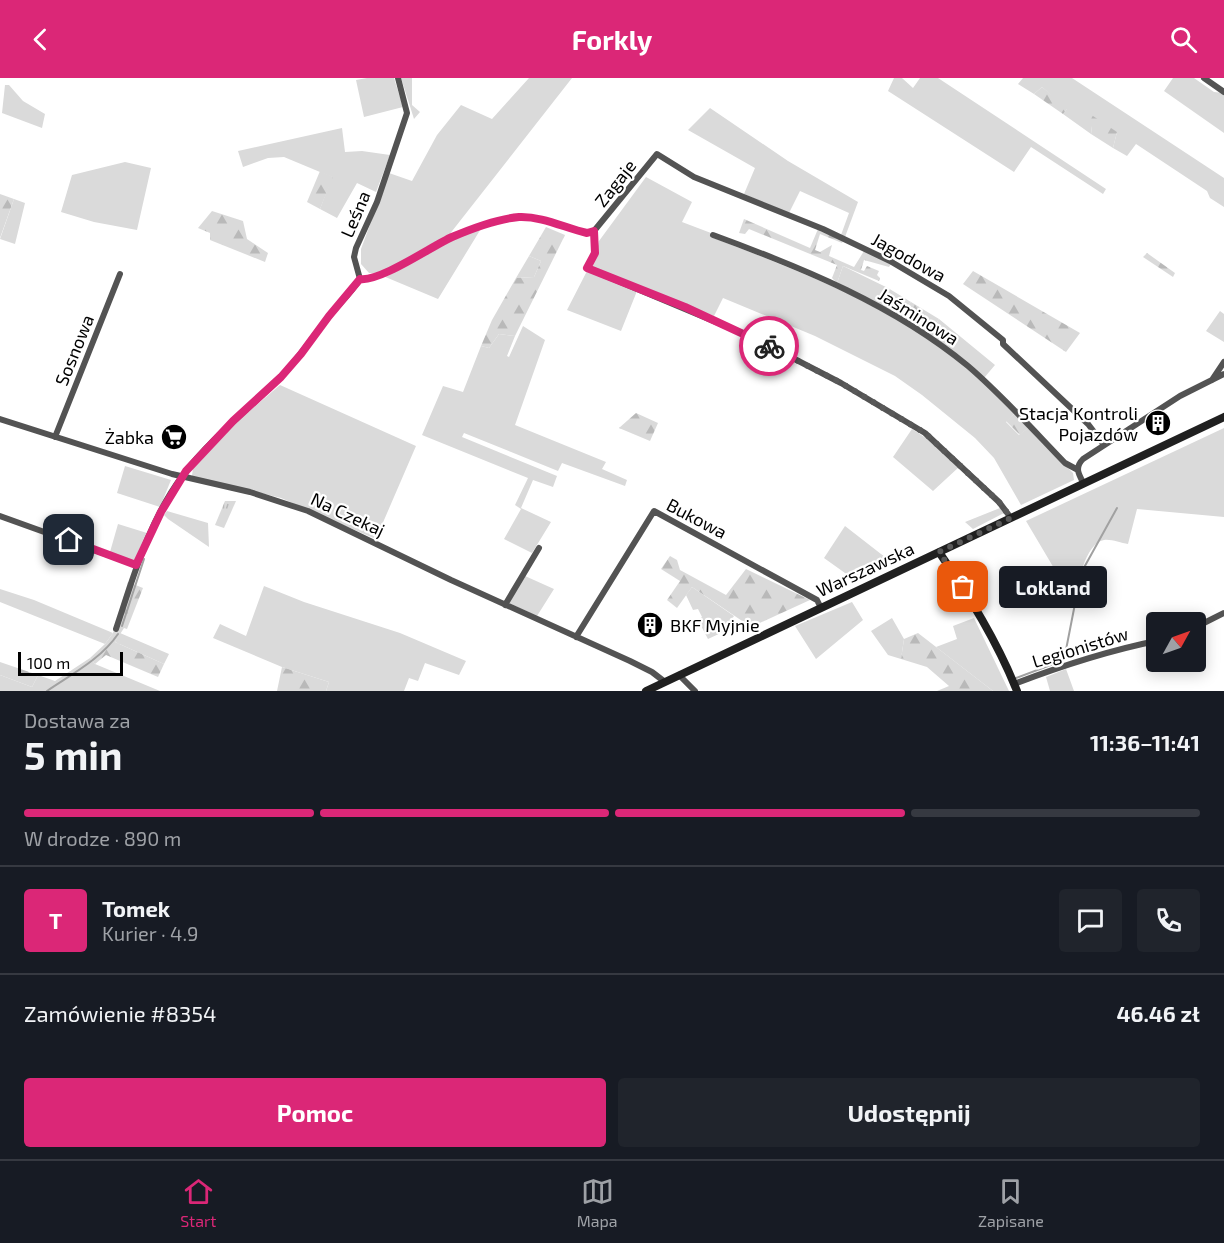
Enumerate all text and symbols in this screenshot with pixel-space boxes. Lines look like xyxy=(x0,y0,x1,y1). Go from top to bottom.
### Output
icon: back xyxy=(24,23,57,56)
text: Forkly xyxy=(572,23,652,55)
icon: search xyxy=(1167,23,1200,56)
street label: Zagaje xyxy=(590,155,640,211)
street label: Leśna xyxy=(335,187,375,241)
street label: Jagodowa xyxy=(868,228,950,286)
street label: Jaśminowa xyxy=(875,283,963,349)
street label: Sosnowa xyxy=(50,311,98,389)
courier xyxy=(739,316,799,376)
icon: bike xyxy=(753,330,786,363)
place label: Stacja Kontroli Pojazdów xyxy=(1019,402,1138,445)
building icon: Stacja Kontroli Pojazdów xyxy=(1143,408,1173,438)
supermarket icon: Żabka xyxy=(159,422,189,452)
place label: Żabka xyxy=(105,426,154,448)
street label: Na Czekaj xyxy=(307,487,389,541)
street label: Bukowa xyxy=(663,493,731,543)
pin xyxy=(43,514,94,565)
icon: home xyxy=(52,523,85,556)
street label: Warszawska xyxy=(813,537,917,601)
pin xyxy=(937,561,988,612)
callout: Lokland xyxy=(999,566,1107,608)
icon: bag xyxy=(946,570,979,603)
text: Lokland xyxy=(1015,575,1091,599)
building icon: BKF Myjnie xyxy=(635,610,665,640)
north arrow xyxy=(1146,612,1206,672)
map controls xyxy=(1146,612,1206,672)
place label: BKF Myjnie xyxy=(670,614,760,636)
street label: Legionistów xyxy=(1029,622,1131,672)
scale bar xyxy=(18,649,123,676)
text: 100 m xyxy=(27,653,70,672)
text: Dostawa za xyxy=(24,708,130,732)
text: 11:36–11:41 xyxy=(1090,729,1200,755)
text: 5 min xyxy=(24,731,123,778)
text: W drodze · 890 m xyxy=(24,826,181,850)
button: chat xyxy=(1059,889,1122,952)
button: phone xyxy=(1137,889,1200,952)
text: Tomek xyxy=(102,895,170,921)
text: T xyxy=(49,907,62,933)
text: Kurier · 4.9 xyxy=(102,921,198,945)
text: Zamówienie #8354 xyxy=(24,1000,217,1026)
text: 46.46 zł xyxy=(1117,1000,1200,1026)
button: Pomoc xyxy=(24,1078,606,1147)
button: Udostępnij xyxy=(618,1078,1200,1147)
tab: Start xyxy=(180,1175,216,1230)
tab: Mapa xyxy=(577,1175,618,1230)
tab: Zapisane xyxy=(978,1175,1044,1230)

